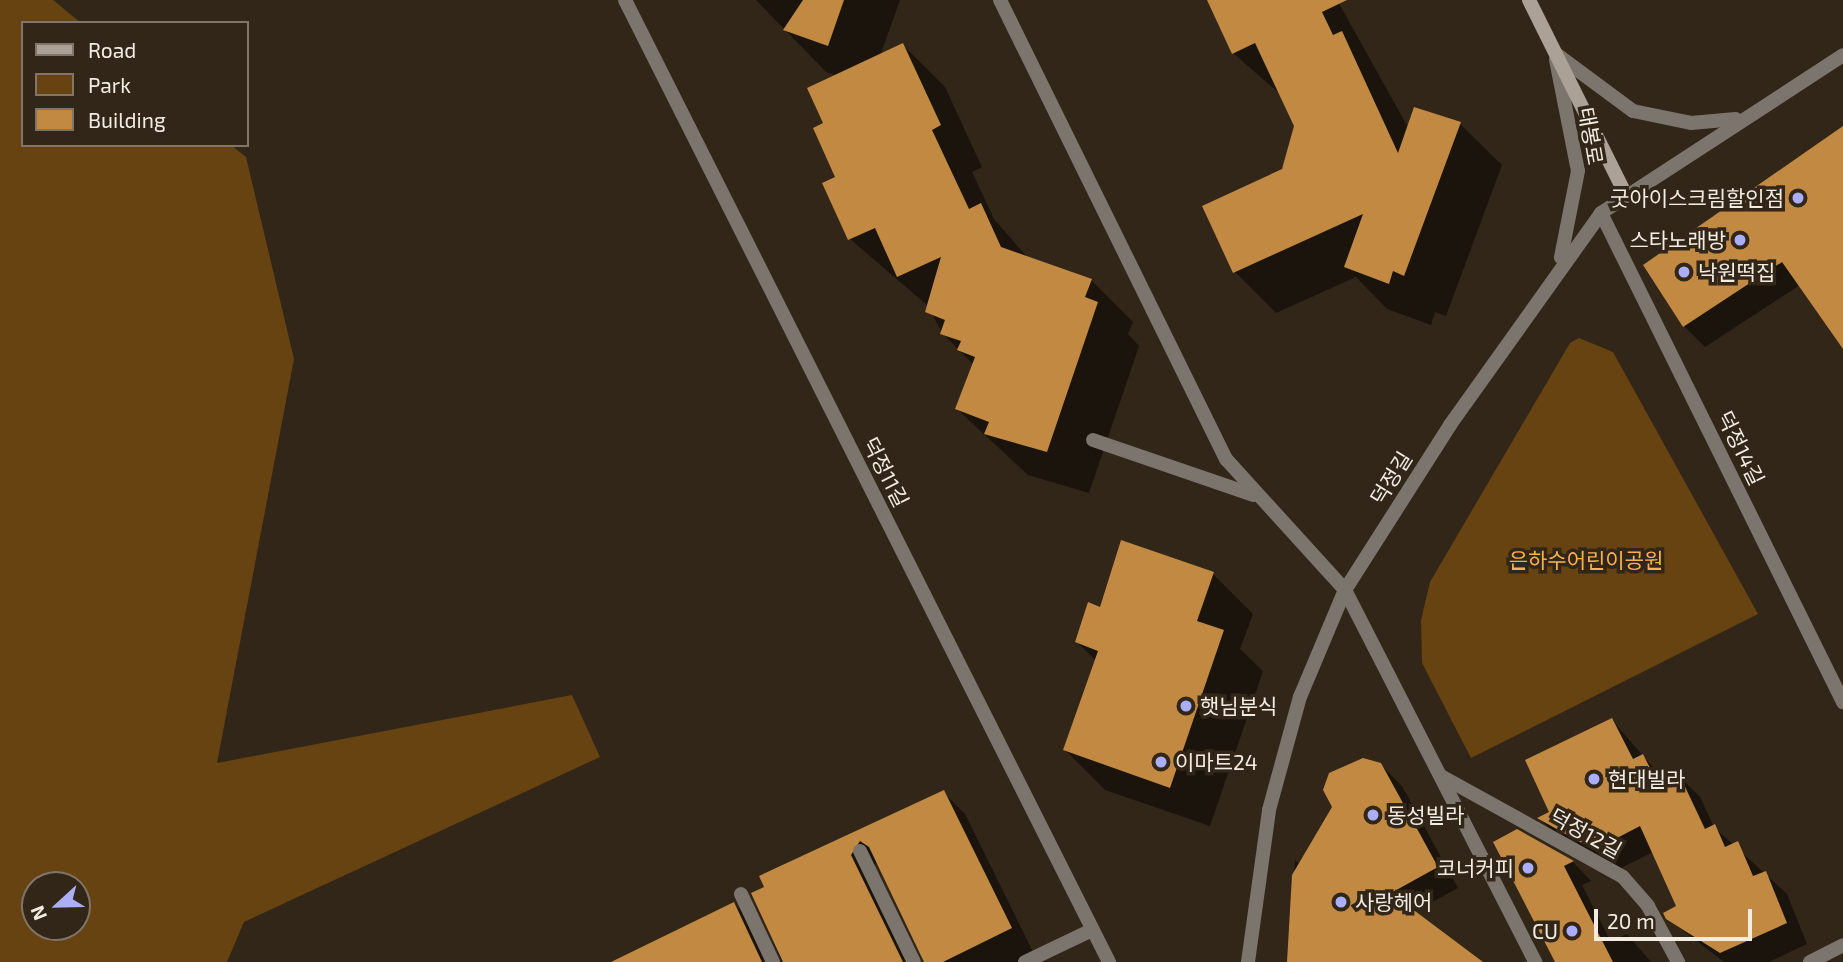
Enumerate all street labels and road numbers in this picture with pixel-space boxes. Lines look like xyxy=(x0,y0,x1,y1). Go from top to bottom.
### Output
street label: 태봉로 xyxy=(1574,105,1608,167)
street label: 덕정14길 xyxy=(1712,407,1770,489)
street label: 덕정11길 xyxy=(858,433,914,511)
street label: 덕정길 xyxy=(1365,447,1417,509)
street label: 덕정12길 xyxy=(1546,803,1626,863)

